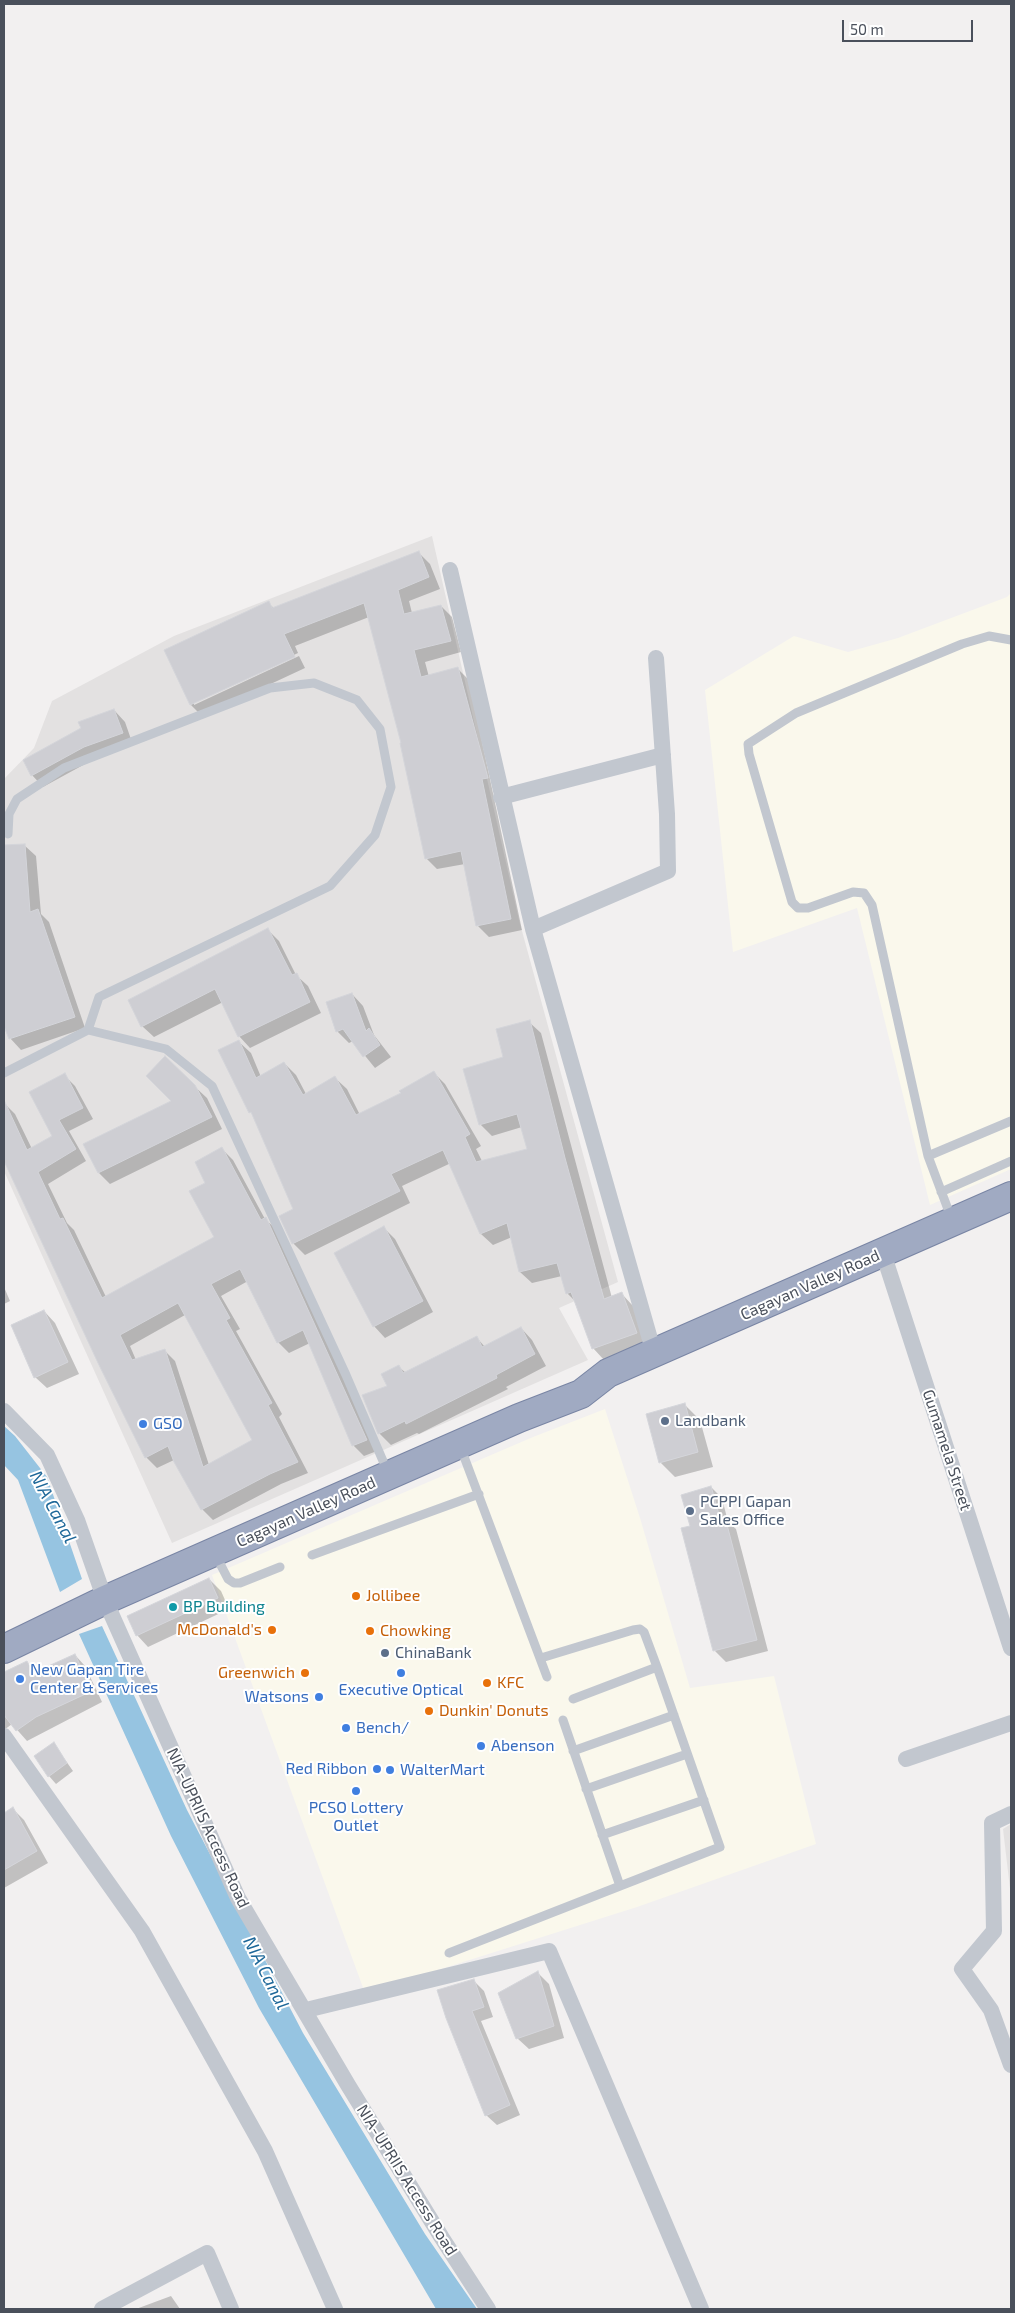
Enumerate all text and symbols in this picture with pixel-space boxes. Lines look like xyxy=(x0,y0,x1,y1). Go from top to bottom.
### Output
scale bar xyxy=(845,10,976,42)
text: 50 m xyxy=(850,20,884,38)
street label: Cagayan Valley Road xyxy=(737,1246,883,1324)
street label: Gumamela Street xyxy=(918,1387,976,1513)
place label: Landbank xyxy=(675,1411,746,1431)
place label: GSO xyxy=(153,1414,183,1434)
marker: Landbank xyxy=(659,1415,671,1427)
marker: GSO xyxy=(137,1418,149,1430)
water label: NIA Canal xyxy=(25,1467,81,1547)
street label: Cagayan Valley Road xyxy=(233,1473,379,1551)
place label: PCPPI Gapan Sales Office xyxy=(700,1492,791,1530)
marker: PCPPI Gapan Sales Office xyxy=(684,1505,696,1517)
place label: Jollibee xyxy=(366,1586,420,1606)
marker: Jollibee xyxy=(350,1590,362,1602)
place label: BP Building xyxy=(183,1597,265,1617)
marker: BP Building xyxy=(167,1601,179,1613)
place label: McDonald's xyxy=(177,1620,262,1640)
place label: Chowking xyxy=(380,1621,451,1641)
marker: McDonald's xyxy=(266,1624,278,1636)
marker: Chowking xyxy=(364,1625,376,1637)
place label: ChinaBank xyxy=(395,1643,472,1663)
marker: ChinaBank xyxy=(379,1647,391,1659)
place label: New Gapan Tire Center & Services xyxy=(30,1660,158,1698)
place label: Greenwich xyxy=(218,1663,295,1683)
marker: Greenwich xyxy=(299,1667,311,1679)
marker: Executive Optical xyxy=(395,1667,407,1679)
marker: New Gapan Tire Center & Services xyxy=(14,1673,26,1685)
place label: KFC xyxy=(497,1673,524,1693)
marker: KFC xyxy=(481,1677,493,1689)
place label: Executive Optical xyxy=(339,1680,463,1700)
place label: Watsons xyxy=(245,1687,309,1707)
marker: Watsons xyxy=(313,1691,325,1703)
place label: Dunkin' Donuts xyxy=(439,1701,549,1721)
marker: Dunkin' Donuts xyxy=(423,1705,435,1717)
place label: Bench/ xyxy=(356,1718,409,1738)
marker: Bench/ xyxy=(340,1722,352,1734)
place label: Abenson xyxy=(491,1736,554,1756)
marker: Abenson xyxy=(475,1740,487,1752)
street label: NIA-UPRIIS Access Road xyxy=(163,1745,253,1911)
place label: Red Ribbon xyxy=(285,1759,367,1779)
place label: WalterMart xyxy=(400,1760,485,1780)
marker: Red Ribbon xyxy=(371,1763,383,1775)
marker: WalterMart xyxy=(384,1764,396,1776)
marker: PCSO Lottery Outlet xyxy=(350,1785,362,1797)
place label: PCSO Lottery Outlet xyxy=(309,1798,403,1836)
water label: NIA Canal xyxy=(238,1933,294,2013)
street label: NIA-UPRIIS Access Road xyxy=(353,2101,461,2259)

